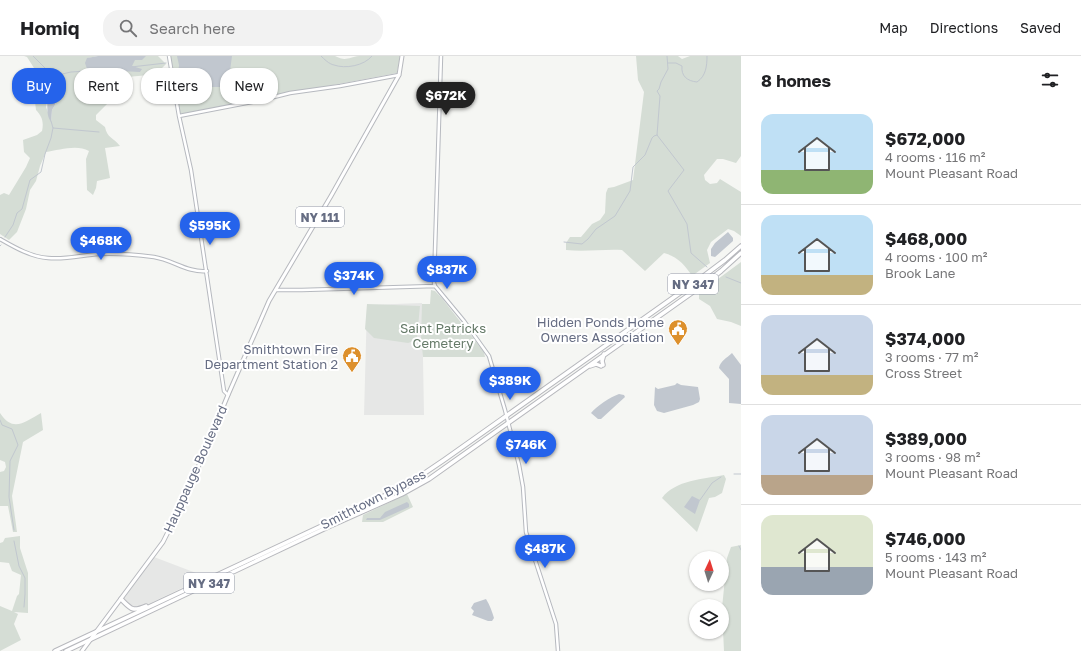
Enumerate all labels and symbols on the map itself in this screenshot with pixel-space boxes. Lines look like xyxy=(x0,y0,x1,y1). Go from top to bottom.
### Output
pin: $672K xyxy=(418,82,474,116)
road number: NY 111 xyxy=(296,207,344,227)
pin: $595K xyxy=(182,212,238,246)
pin: $468K xyxy=(73,227,129,261)
pin: $837K xyxy=(419,256,475,290)
pin: $374K xyxy=(326,262,382,296)
road number: NY 347 xyxy=(668,274,718,294)
place label: Hidden Ponds Home Owners Association xyxy=(537,314,664,345)
public building icon: Hidden Ponds Home Owners Association xyxy=(667,318,689,346)
park label: Saint Patricks Cemetery xyxy=(400,320,486,351)
place label: Smithtown Fire Department Station 2 xyxy=(204,341,338,372)
public building icon: Smithtown Fire Department Station 2 xyxy=(341,345,363,373)
pin: $389K xyxy=(482,367,538,401)
street label: Hauppauge Boulevard xyxy=(160,403,230,535)
pin: $746K xyxy=(498,431,554,465)
street label: Smithtown Bypass xyxy=(318,465,428,532)
pin: $487K xyxy=(517,535,573,569)
north arrow xyxy=(689,551,729,591)
road number: NY 347 xyxy=(184,573,234,593)

